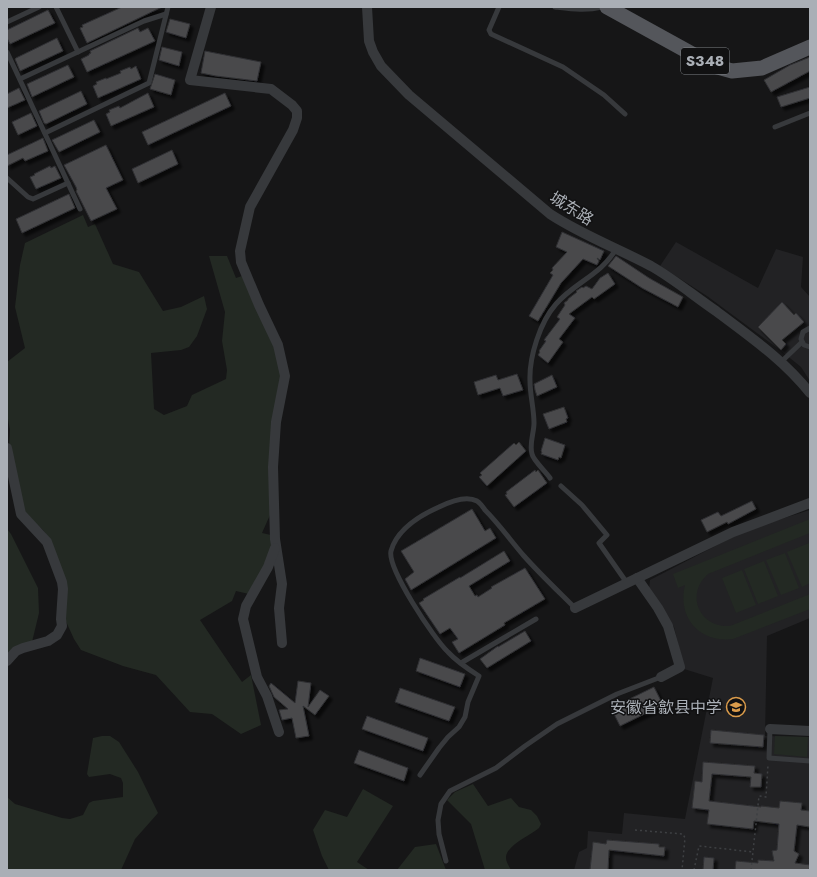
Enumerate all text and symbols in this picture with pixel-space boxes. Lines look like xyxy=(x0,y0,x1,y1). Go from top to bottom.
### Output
road number: S348 xyxy=(681,48,729,74)
street label: 城东路 xyxy=(545,186,598,231)
place label: 安徽省歙县中学 xyxy=(610,696,722,719)
school or university icon: 安徽省歙县中学 xyxy=(725,696,747,718)

